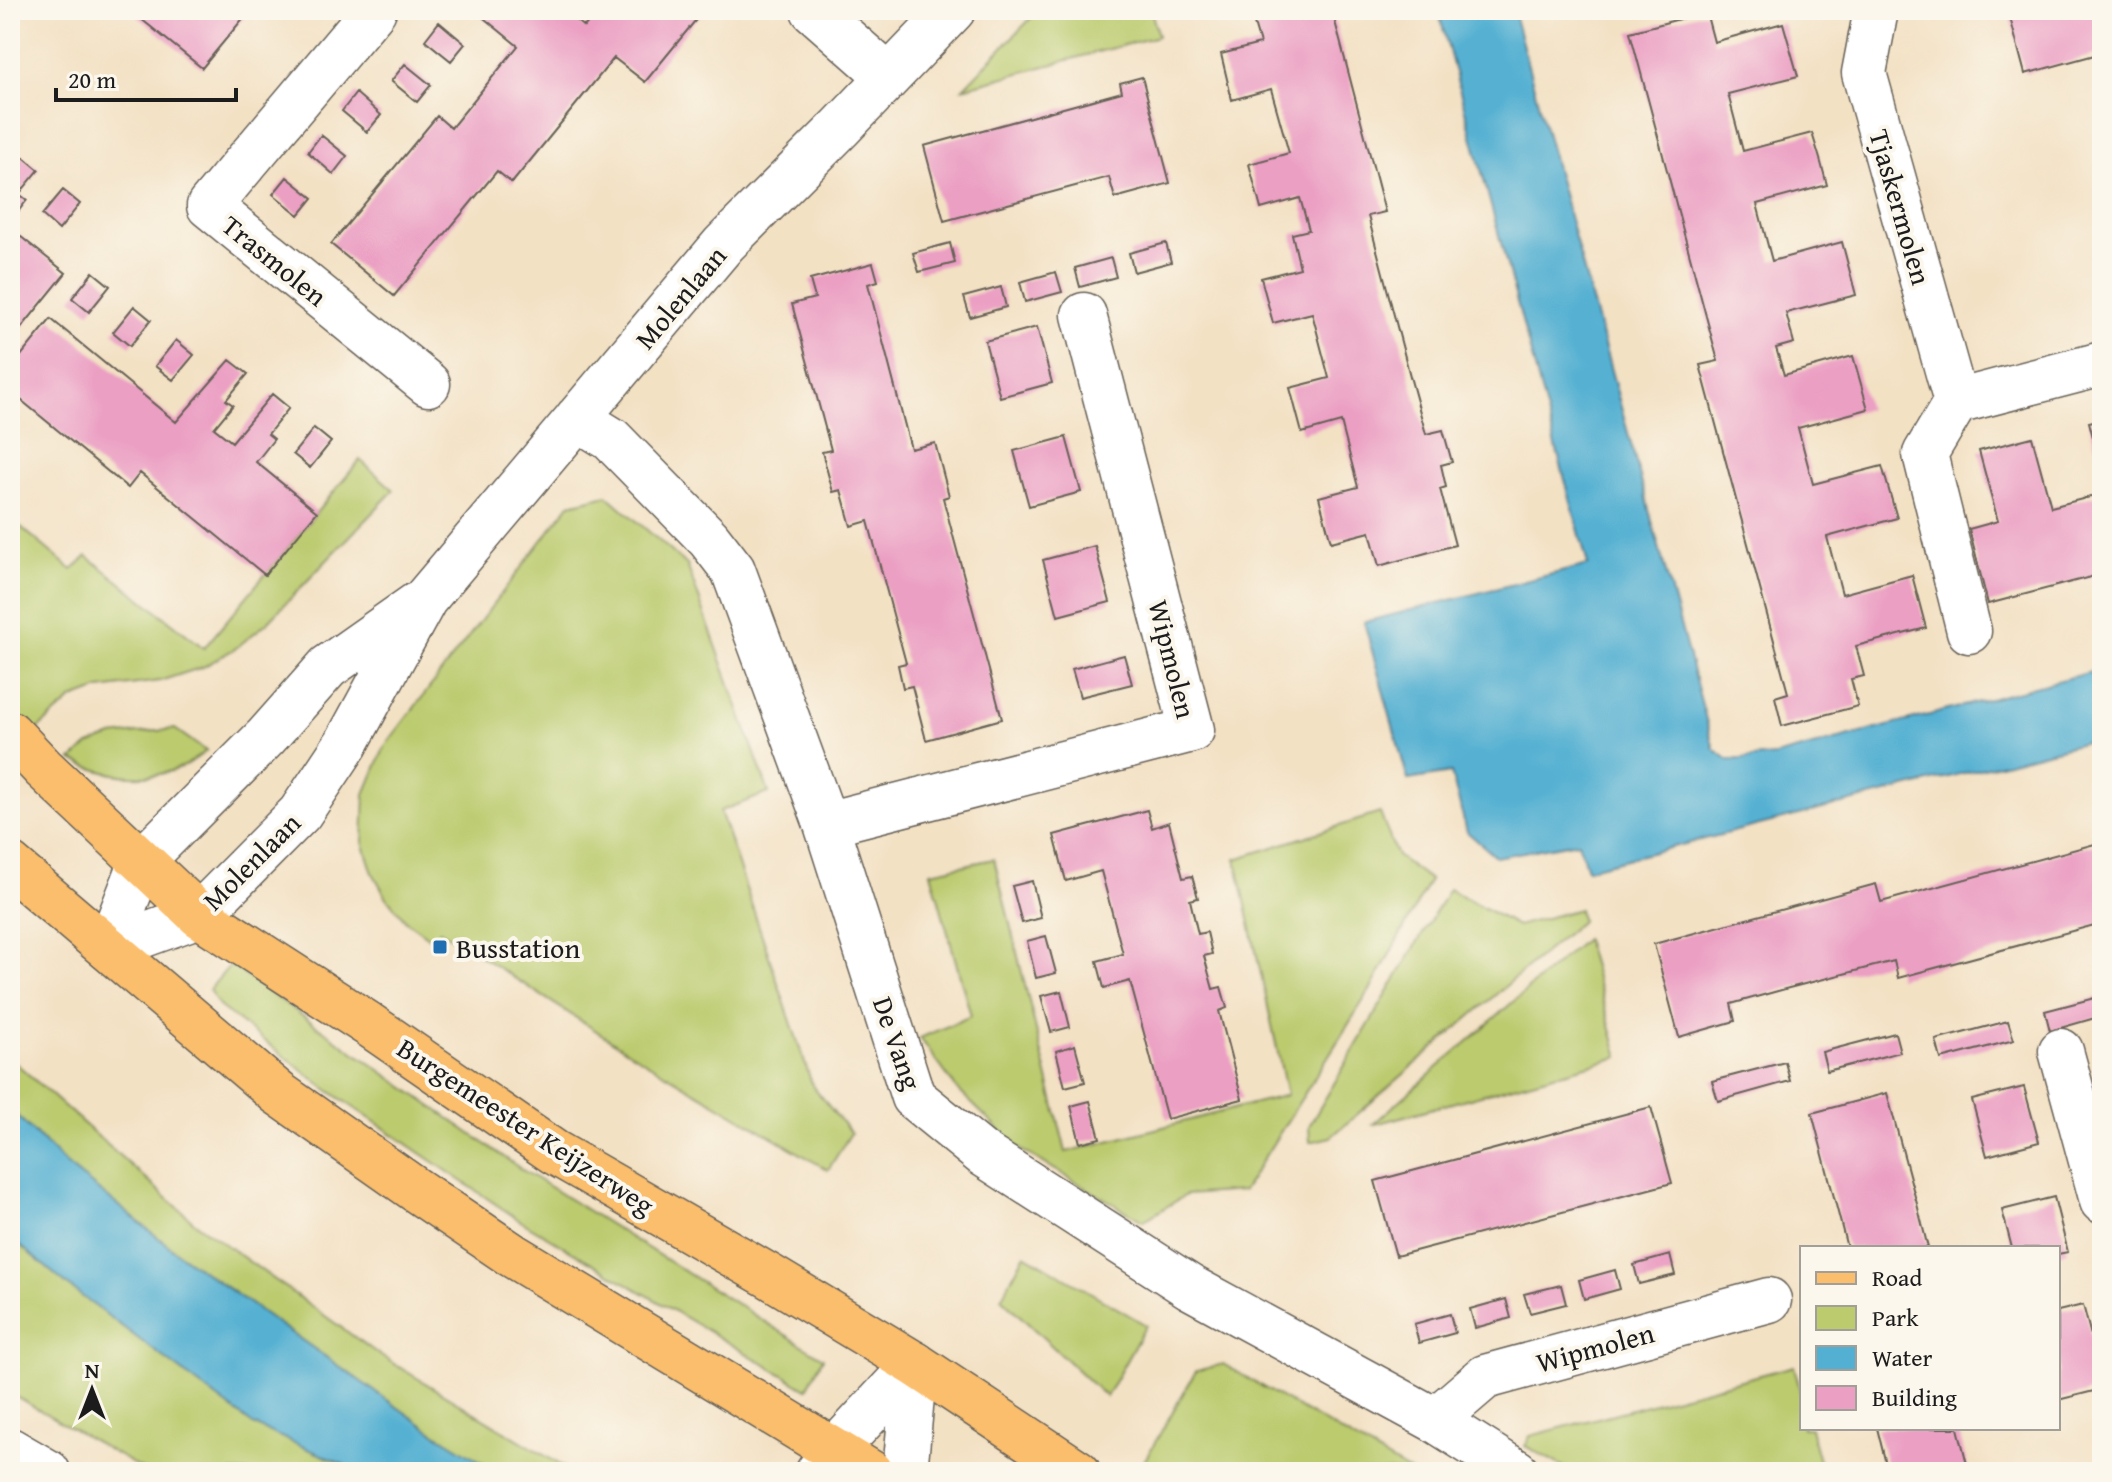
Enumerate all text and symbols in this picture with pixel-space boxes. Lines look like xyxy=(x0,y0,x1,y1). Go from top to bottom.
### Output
scale bar xyxy=(56,52,236,102)
text: 20 m xyxy=(68,62,116,97)
street label: Tjaskermolen xyxy=(1859,125,1943,290)
street label: Trasmolen xyxy=(213,205,337,315)
street label: Molenlaan xyxy=(624,236,736,358)
street label: Wipmolen xyxy=(1139,596,1208,723)
street label: Molenlaan xyxy=(193,802,310,919)
place label: Busstation xyxy=(456,927,580,968)
marker: Busstation xyxy=(431,938,449,956)
street label: De Vang xyxy=(863,991,933,1095)
street label: Burgemeester Keijzerweg xyxy=(389,1027,663,1225)
legend xyxy=(1800,1246,2060,1430)
text: Road xyxy=(1872,1260,1922,1295)
text: Park xyxy=(1872,1300,1919,1335)
street label: Wipmolen xyxy=(1531,1312,1659,1382)
text: Water xyxy=(1872,1340,1933,1375)
north arrow xyxy=(52,1350,132,1430)
text: N xyxy=(85,1354,100,1386)
text: Building xyxy=(1872,1380,1957,1415)

